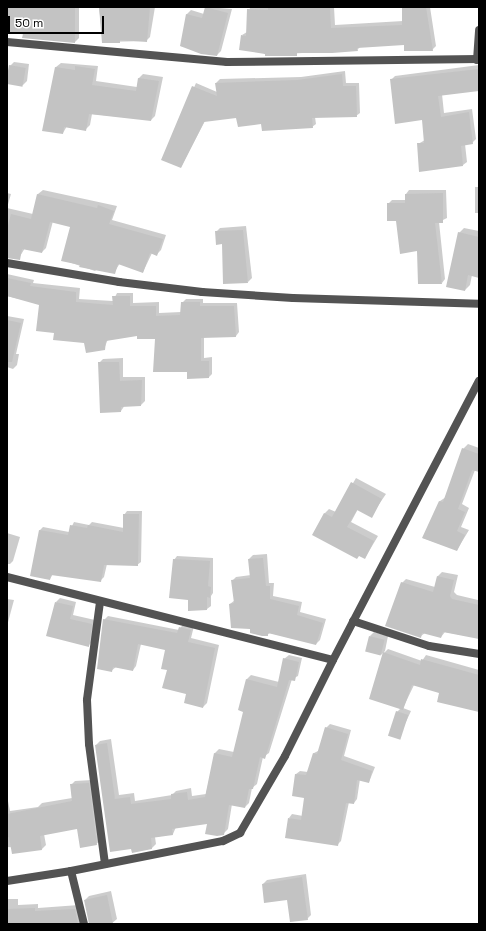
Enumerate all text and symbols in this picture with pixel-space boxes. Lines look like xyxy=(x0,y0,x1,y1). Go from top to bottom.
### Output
scale bar xyxy=(10,8,106,34)
text: 50 m xyxy=(15,15,43,31)

